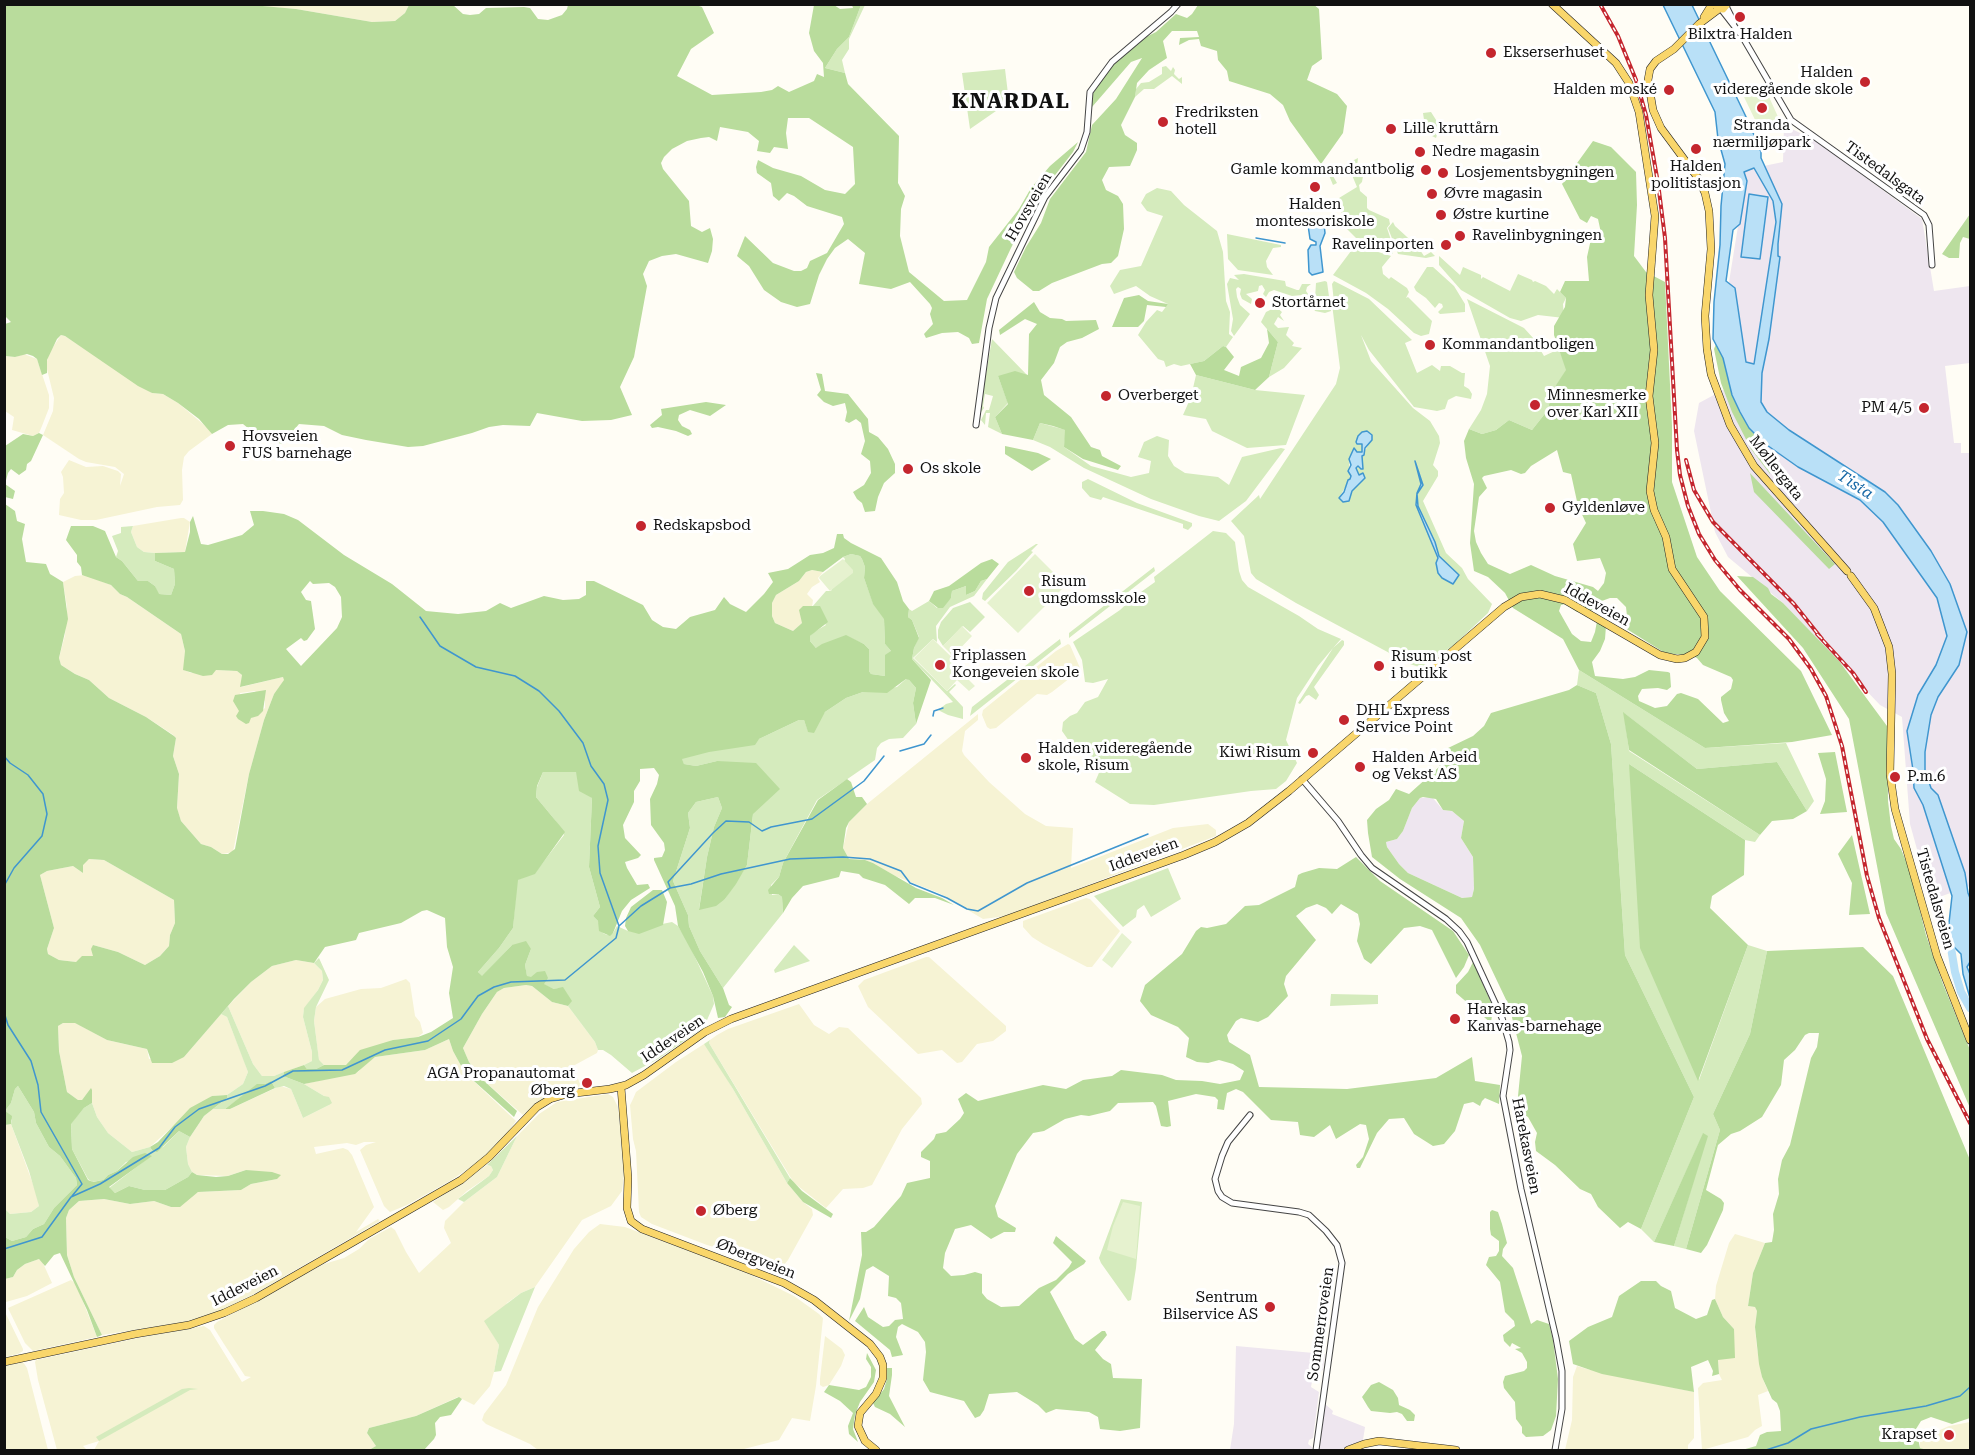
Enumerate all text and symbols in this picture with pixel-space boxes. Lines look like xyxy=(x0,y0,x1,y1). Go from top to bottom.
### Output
marker: Bilxtra Halden xyxy=(1733,10,1747,24)
place label: Bilxtra Halden xyxy=(1688,26,1792,44)
place label: Ekserserhuset xyxy=(1503,44,1605,62)
marker: Ekserserhuset xyxy=(1484,46,1498,60)
place label: Halden videregående skole xyxy=(1713,64,1853,99)
marker: Halden videregående skole xyxy=(1858,75,1872,89)
place label: Halden moské xyxy=(1553,81,1657,99)
marker: Halden moské xyxy=(1662,83,1676,97)
district label: KNARDAL xyxy=(952,89,1070,115)
marker: Stranda nærmiljøpark xyxy=(1755,101,1769,115)
place label: Fredriksten hotell xyxy=(1175,104,1259,139)
marker: Fredriksten hotell xyxy=(1156,115,1170,129)
place label: Stranda nærmiljøpark xyxy=(1713,117,1811,152)
place label: Lille kruttårn xyxy=(1403,120,1499,138)
marker: Lille kruttårn xyxy=(1384,122,1398,136)
street label: Tistedalsgata xyxy=(1841,138,1929,208)
marker: Halden politistasjon xyxy=(1689,142,1703,156)
place label: Nedre magasin xyxy=(1432,143,1540,161)
marker: Nedre magasin xyxy=(1413,145,1427,159)
place label: Halden politistasjon xyxy=(1651,158,1741,193)
place label: Gamle kommandantbolig xyxy=(1231,161,1414,179)
marker: Gamle kommandantbolig xyxy=(1419,163,1433,177)
place label: Losjementsbygningen xyxy=(1455,164,1614,182)
marker: Losjementsbygningen xyxy=(1436,166,1450,180)
street label: Hovsveien xyxy=(1002,170,1056,244)
marker: Halden montessoriskole xyxy=(1308,180,1322,194)
place label: Øvre magasin xyxy=(1444,185,1543,203)
marker: Øvre magasin xyxy=(1425,187,1439,201)
place label: Halden montessoriskole xyxy=(1256,196,1374,231)
place label: Østre kurtine xyxy=(1453,206,1549,224)
marker: Østre kurtine xyxy=(1434,208,1448,222)
place label: Ravelinbygningen xyxy=(1472,227,1602,245)
marker: Ravelinbygningen xyxy=(1453,229,1467,243)
place label: Ravelinporten xyxy=(1332,236,1434,254)
marker: Ravelinporten xyxy=(1439,238,1453,252)
place label: Stortårnet xyxy=(1272,294,1346,312)
marker: Stortårnet xyxy=(1253,296,1267,310)
place label: Kommandantboligen xyxy=(1442,336,1594,354)
marker: Kommandantboligen xyxy=(1423,338,1437,352)
place label: Overberget xyxy=(1118,387,1199,405)
place label: Minnesmerke over Karl XII xyxy=(1547,387,1646,422)
marker: Overberget xyxy=(1099,389,1113,403)
marker: Minnesmerke over Karl XII xyxy=(1528,398,1542,412)
place label: PM 4/5 xyxy=(1861,399,1912,417)
marker: PM 4/5 xyxy=(1917,401,1931,415)
place label: Hovsveien FUS barnehage xyxy=(242,428,352,463)
street label: Møllergata xyxy=(1745,432,1807,504)
marker: Hovsveien FUS barnehage xyxy=(223,439,237,453)
place label: Os skole xyxy=(920,460,981,478)
marker: Os skole xyxy=(901,462,915,476)
water label: Tista xyxy=(1833,466,1877,504)
place label: Gyldenløve xyxy=(1562,499,1645,517)
marker: Gyldenløve xyxy=(1543,501,1557,515)
place label: Redskapsbod xyxy=(653,517,751,535)
marker: Redskapsbod xyxy=(634,519,648,533)
place label: Risum ungdomsskole xyxy=(1041,573,1146,608)
street label: Iddeveien xyxy=(1561,580,1633,630)
marker: Risum ungdomsskole xyxy=(1022,584,1036,598)
place label: Friplassen Kongeveien skole xyxy=(952,647,1079,682)
place label: Risum post i butikk xyxy=(1391,648,1472,683)
marker: Friplassen Kongeveien skole xyxy=(933,658,947,672)
marker: Risum post i butikk xyxy=(1372,659,1386,673)
place label: DHL Express Service Point xyxy=(1356,702,1453,737)
marker: DHL Express Service Point xyxy=(1337,713,1351,727)
place label: Halden videregående skole, Risum xyxy=(1038,740,1192,775)
place label: Kiwi Risum xyxy=(1219,744,1301,762)
marker: Kiwi Risum xyxy=(1306,746,1320,760)
place label: Halden Arbeid og Vekst AS xyxy=(1372,749,1477,784)
marker: Halden videregående skole, Risum xyxy=(1019,751,1033,765)
marker: Halden Arbeid og Vekst AS xyxy=(1353,760,1367,774)
place label: P.m.6 xyxy=(1907,768,1945,786)
marker: P.m.6 xyxy=(1888,770,1902,784)
street label: Iddeveien xyxy=(1107,834,1181,876)
street label: Tistedalsveien xyxy=(1912,846,1958,952)
place label: Harekas Kanvas-barnehage xyxy=(1467,1001,1601,1036)
street label: Iddeveien xyxy=(638,1011,708,1067)
marker: Harekas Kanvas-barnehage xyxy=(1448,1012,1462,1026)
place label: AGA Propanautomat Øberg xyxy=(427,1065,575,1100)
marker: AGA Propanautomat Øberg xyxy=(580,1076,594,1090)
street label: Harekasveien xyxy=(1508,1096,1544,1196)
place label: Øberg xyxy=(713,1202,757,1220)
marker: Øberg xyxy=(694,1204,708,1218)
street label: Øbergveien xyxy=(714,1235,798,1283)
street label: Iddeveien xyxy=(209,1262,281,1310)
street label: Sommerroveien xyxy=(1304,1266,1338,1382)
place label: Sentrum Bilservice AS xyxy=(1163,1289,1258,1324)
marker: Sentrum Bilservice AS xyxy=(1263,1300,1277,1314)
place label: Krapset xyxy=(1881,1426,1937,1444)
marker: Krapset xyxy=(1942,1428,1956,1442)

